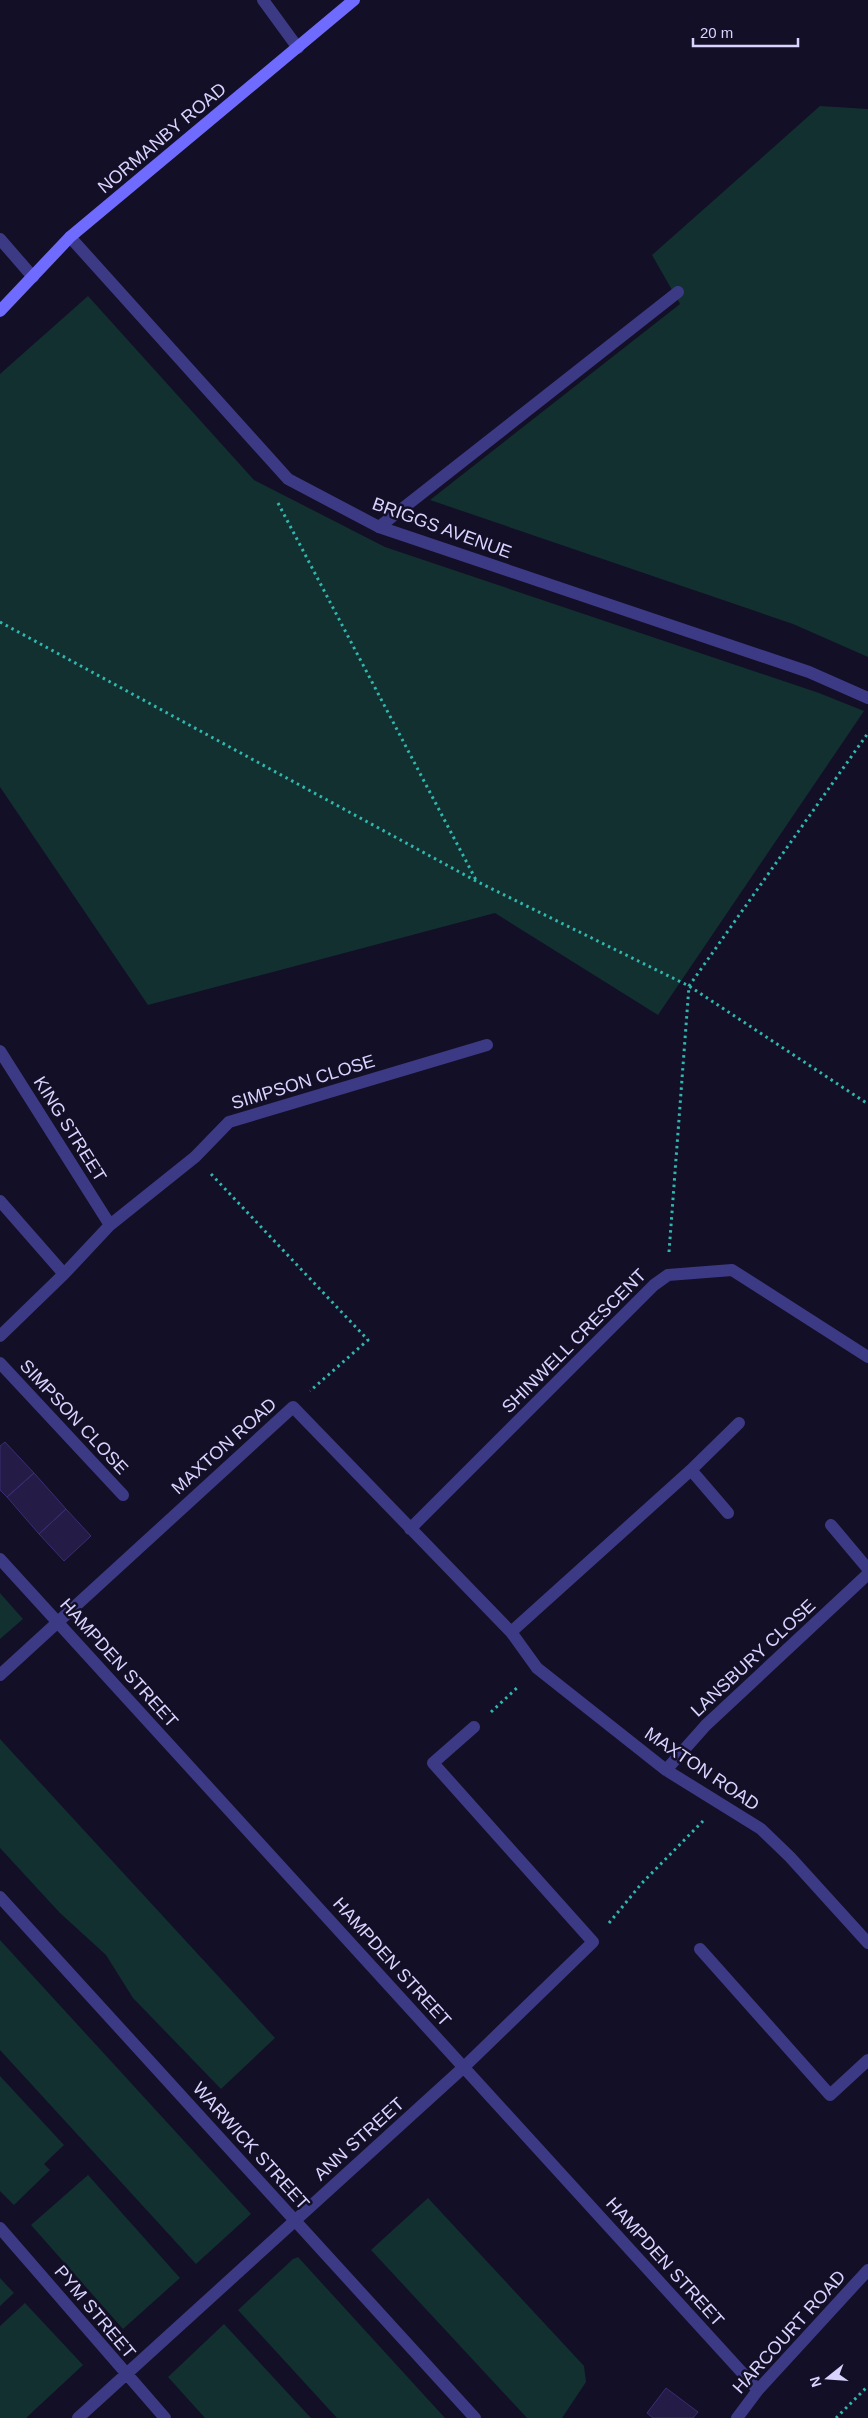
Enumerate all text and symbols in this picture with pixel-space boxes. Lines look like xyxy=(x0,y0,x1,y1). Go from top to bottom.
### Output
scale bar xyxy=(693,15,798,47)
text: 20 m xyxy=(700,24,733,41)
street label: NORMANBY ROAD xyxy=(94,79,230,197)
street label: BRIGGS AVENUE xyxy=(370,494,514,562)
street label: SIMPSON CLOSE xyxy=(229,1051,377,1113)
street label: KING STREET xyxy=(30,1073,110,1185)
street label: SHINWELL CRESCENT xyxy=(498,1265,650,1417)
street label: SIMPSON CLOSE xyxy=(16,1356,132,1478)
street label: MAXTON ROAD xyxy=(168,1394,280,1498)
street label: HAMPDEN STREET xyxy=(56,1595,182,1731)
street label: LANSBURY CLOSE xyxy=(687,1595,819,1721)
street label: MAXTON ROAD xyxy=(641,1723,763,1815)
street label: HAMPDEN STREET xyxy=(329,1894,455,2030)
street label: WARWICK STREET xyxy=(189,2078,313,2214)
street label: ANN STREET xyxy=(310,2093,408,2185)
street label: HAMPDEN STREET xyxy=(602,2194,728,2330)
street label: PYM STREET xyxy=(50,2262,140,2362)
street label: HARCOURT ROAD xyxy=(729,2266,849,2398)
north arrow xyxy=(803,2353,853,2403)
text: N xyxy=(806,2375,825,2389)

